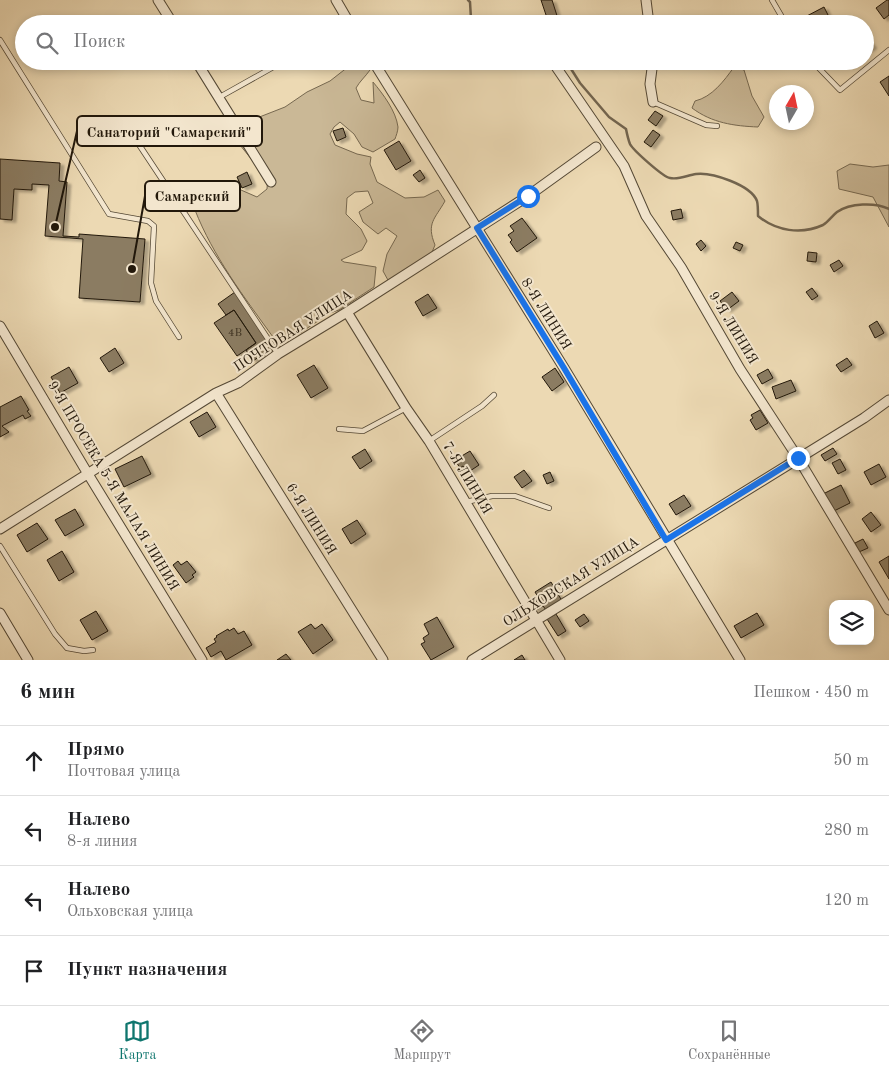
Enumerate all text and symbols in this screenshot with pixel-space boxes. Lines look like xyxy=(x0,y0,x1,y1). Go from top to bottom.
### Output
search box xyxy=(15,15,874,70)
icon: search xyxy=(33,29,61,57)
text: Поиск xyxy=(73,33,125,52)
north arrow xyxy=(769,85,814,130)
callout: Санаторий "Самарский" xyxy=(77,116,262,146)
text: Санаторий "Самарский" xyxy=(87,126,251,141)
callout: Самарский xyxy=(145,181,240,211)
route start xyxy=(517,185,540,208)
text: Самарский xyxy=(155,190,230,205)
street label: 8-Я ЛИНИЯ xyxy=(518,276,574,352)
street label: ПОЧТОВАЯ УЛИЦА xyxy=(231,287,355,374)
street label: 9-Я ЛИНИЯ xyxy=(706,289,760,367)
house number: 4В xyxy=(228,328,242,339)
street label: 9-Я ПРОСЕКА 5-Я МАЛАЯ ЛИНИЯ xyxy=(45,379,181,593)
street label: 7-Я ЛИНИЯ xyxy=(440,439,494,517)
route end xyxy=(787,447,810,470)
street label: 6-Я ЛИНИЯ xyxy=(283,481,339,557)
street label: ОЛЬХОВСКАЯ УЛИЦА xyxy=(501,534,642,630)
map controls xyxy=(829,600,874,645)
button: layers xyxy=(829,600,874,645)
text: 6 мин xyxy=(20,682,75,703)
text: Пешком · 450 m xyxy=(753,685,869,701)
text: Прямо xyxy=(67,741,125,760)
icon: ahead xyxy=(20,747,48,775)
text: 50 m xyxy=(833,753,869,769)
text: Почтовая улица xyxy=(67,764,180,780)
text: Налево xyxy=(67,811,130,830)
icon: left xyxy=(20,817,48,845)
text: 280 m xyxy=(824,823,869,839)
text: 8-я линия xyxy=(67,834,137,850)
text: Налево xyxy=(67,881,130,900)
icon: left xyxy=(20,887,48,915)
text: 120 m xyxy=(824,893,869,909)
text: Ольховская улица xyxy=(67,904,193,920)
icon: arrive xyxy=(20,957,48,985)
text: Пункт назначения xyxy=(67,961,227,980)
tab: Карта xyxy=(119,1017,156,1064)
tab: Маршрут xyxy=(393,1017,451,1064)
tab: Сохранённые xyxy=(688,1017,770,1064)

